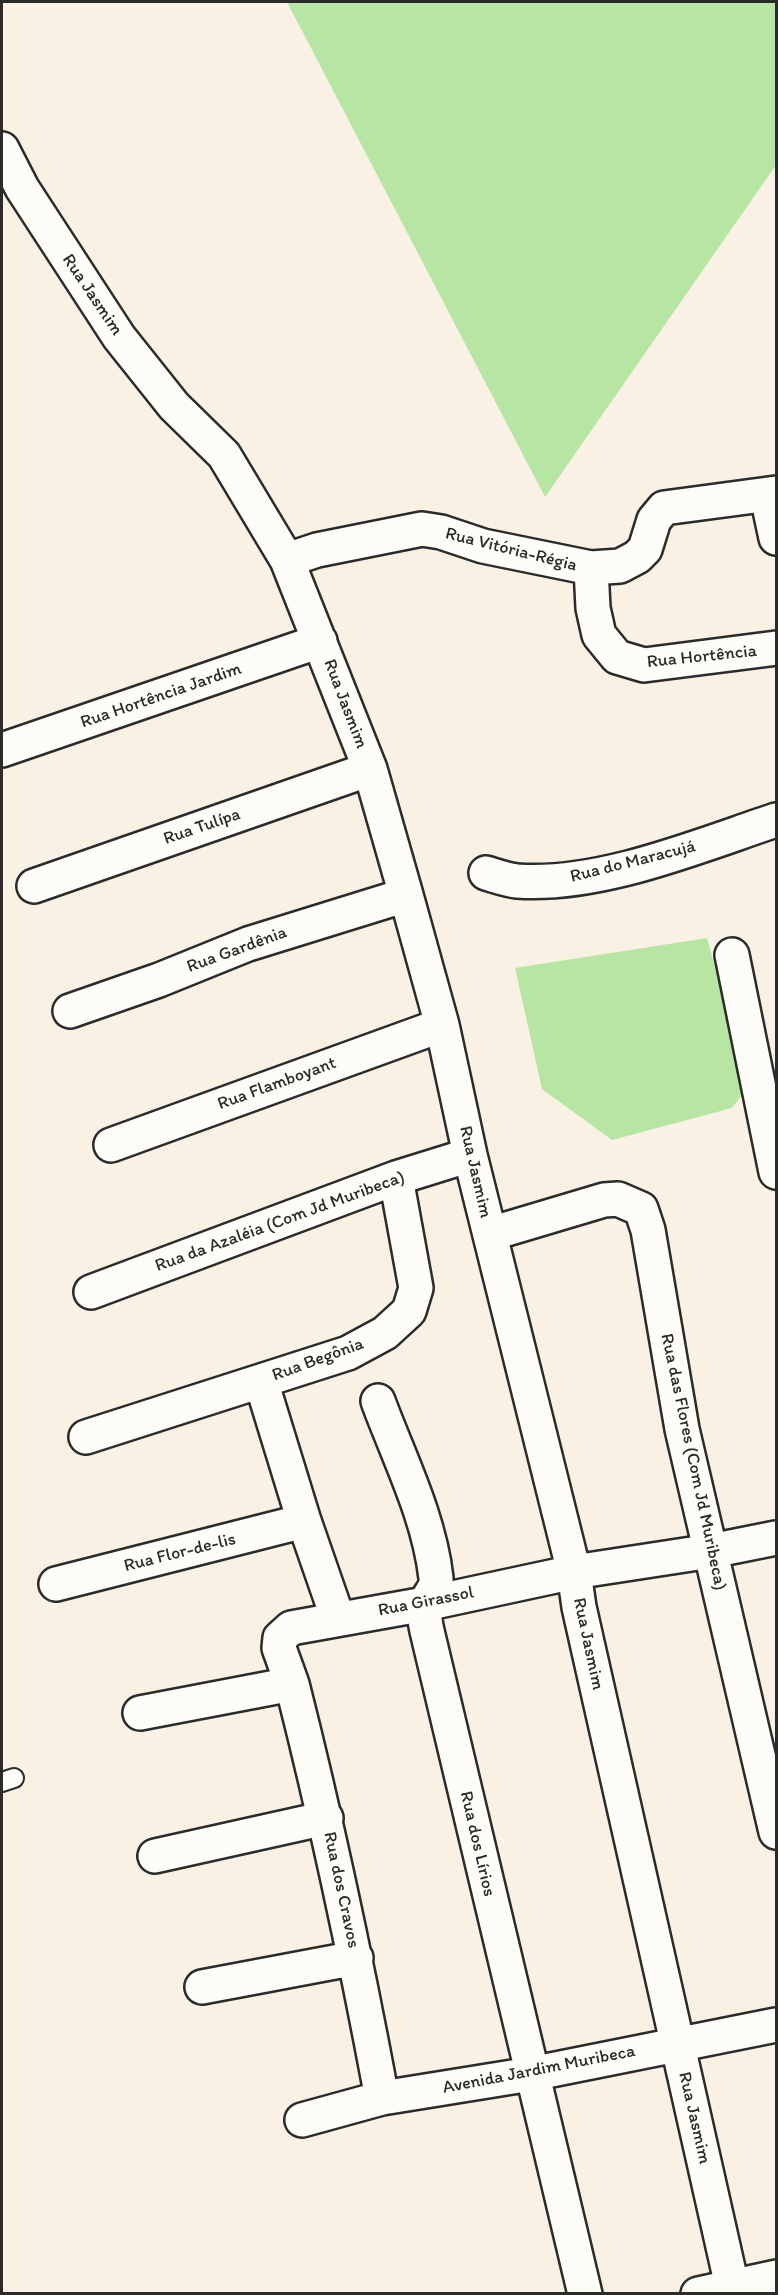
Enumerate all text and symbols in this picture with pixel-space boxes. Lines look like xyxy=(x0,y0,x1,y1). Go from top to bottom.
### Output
street label: Rua Jasmim xyxy=(57,250,127,340)
street label: Rua Vitória-Régia xyxy=(443,523,579,577)
street label: Rua Hortência xyxy=(646,640,758,674)
street label: Rua Jasmim xyxy=(318,656,372,752)
street label: Rua Hortência Jardim xyxy=(78,658,244,734)
street label: Rua Tulípa xyxy=(161,804,243,850)
street label: Rua do Maracujá xyxy=(568,836,698,888)
street label: Rua Gardênia xyxy=(184,922,290,978)
street label: Rua Flamboyant xyxy=(215,1053,339,1115)
street label: Rua Jasmim xyxy=(454,1124,496,1220)
street label: Rua da Azaléia (Com Jd Muribeca) xyxy=(152,1167,408,1277)
street label: Rua das Flores (Com Jd Muribeca) xyxy=(655,1332,731,1592)
street label: Rua Begônia xyxy=(269,1333,367,1387)
street label: Rua Flor-de-lis xyxy=(122,1529,238,1577)
street label: Rua Girassol xyxy=(376,1582,476,1622)
street label: Rua Jasmim xyxy=(568,1596,608,1692)
street label: Rua dos Lírios xyxy=(454,1789,500,1899)
street label: Rua dos Cravos xyxy=(318,1830,364,1950)
street label: Avenida Jardim Muribeca xyxy=(441,2041,637,2099)
street label: Rua Jasmim xyxy=(673,2070,715,2166)

